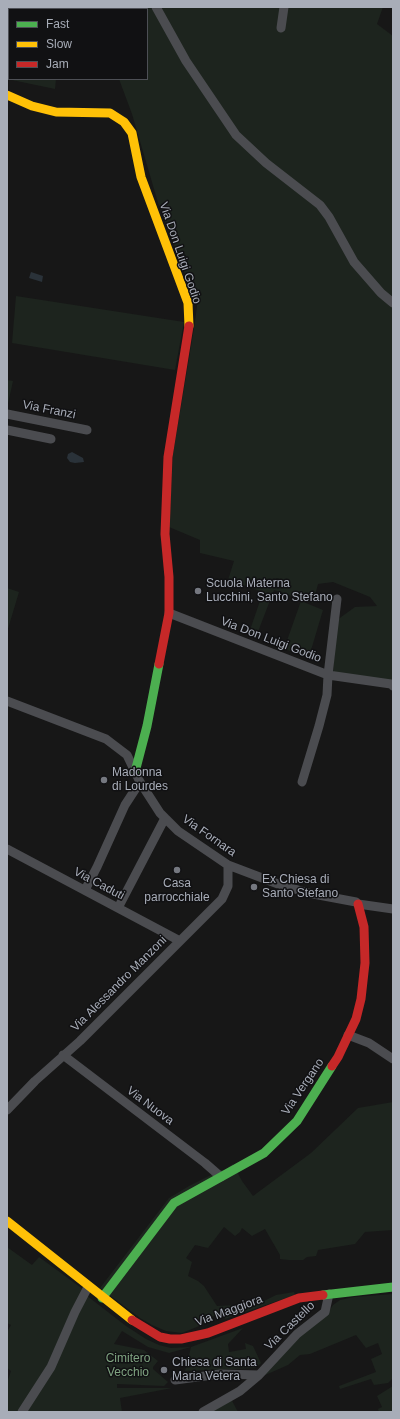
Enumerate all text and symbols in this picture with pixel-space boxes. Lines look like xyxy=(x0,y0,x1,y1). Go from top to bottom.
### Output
legend xyxy=(8,8,148,80)
text: Fast xyxy=(46,17,69,31)
text: Slow xyxy=(46,37,72,51)
text: Jam xyxy=(46,57,69,71)
street label: Via Don Luigi Godio xyxy=(156,200,204,306)
street label: Via Franzi xyxy=(21,398,77,422)
place label: Scuola Materna Lucchini, Santo Stefano xyxy=(206,577,333,605)
marker: Scuola Materna Lucchini, Santo Stefano xyxy=(193,586,203,596)
street label: Via Don Luigi Godio xyxy=(219,614,323,666)
place label: Madonna di Lourdes xyxy=(112,766,168,794)
marker: Madonna di Lourdes xyxy=(99,775,109,785)
street label: Via Fornara xyxy=(179,812,239,860)
street label: Via Caduti xyxy=(71,865,127,903)
marker: Casa parrocchiale xyxy=(172,865,182,875)
place label: Ex Chiesa di Santo Stefano xyxy=(262,873,338,901)
place label: Casa parrocchiale xyxy=(144,877,210,905)
marker: Ex Chiesa di Santo Stefano xyxy=(249,882,259,892)
street label: Via Alessandro Manzoni xyxy=(68,933,170,1035)
street label: Via Vergano xyxy=(279,1056,327,1118)
street label: Via Nuova xyxy=(124,1084,176,1128)
street label: Via Maggiora xyxy=(193,1292,265,1330)
street label: Via Castello xyxy=(262,1299,318,1353)
park label: Cimitero Vecchio xyxy=(106,1352,150,1380)
place label: Chiesa di Santa Maria Vetera xyxy=(172,1356,257,1384)
marker: Chiesa di Santa Maria Vetera xyxy=(159,1365,169,1375)

